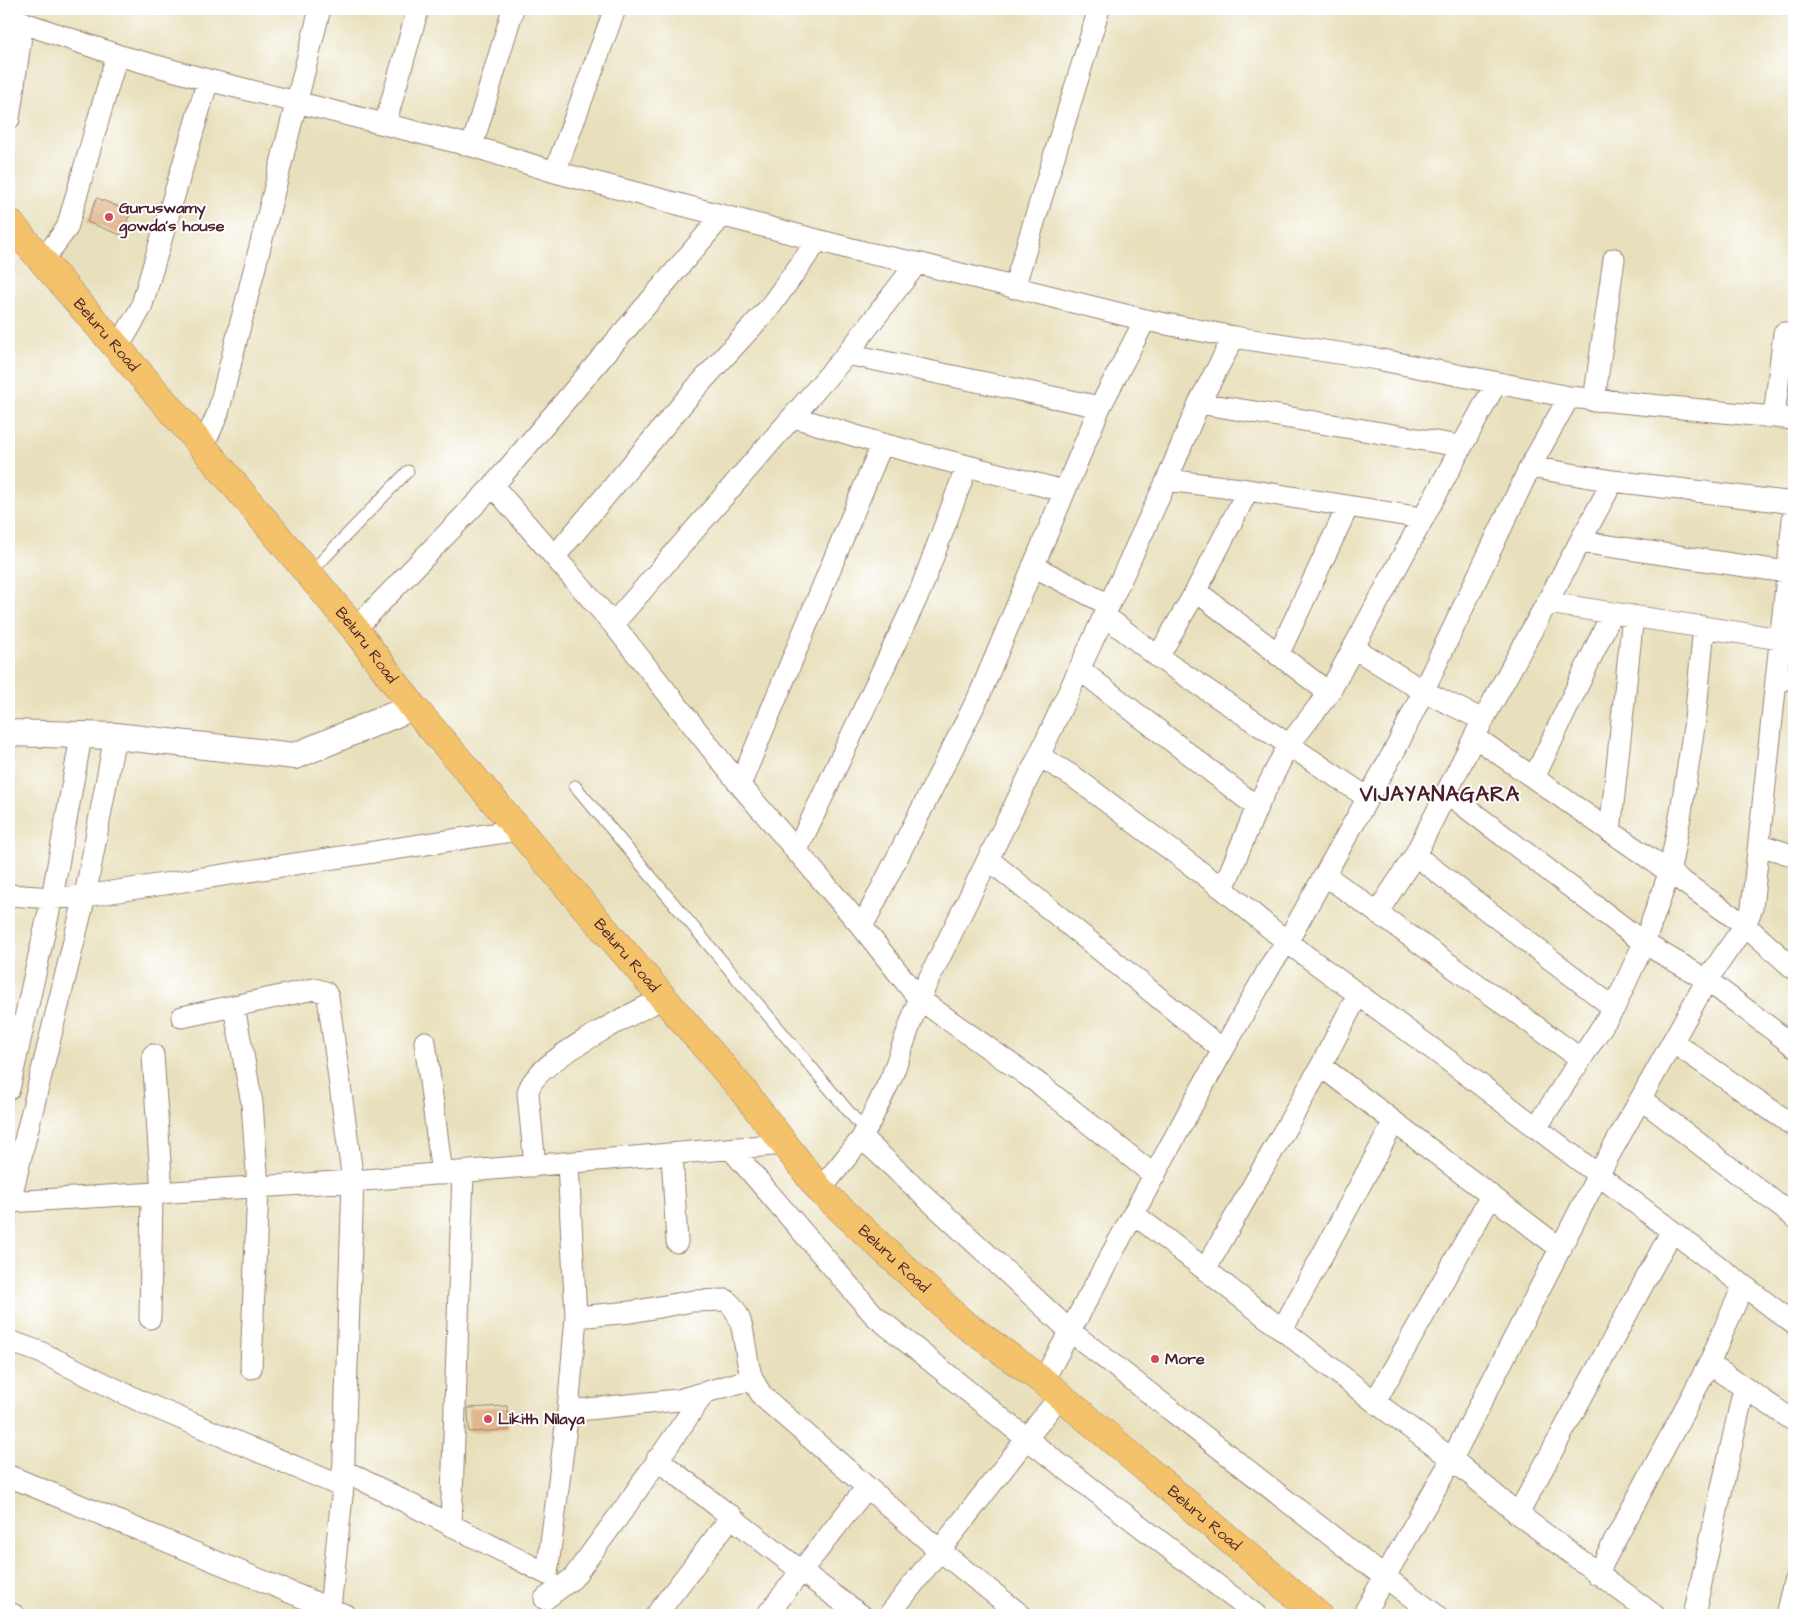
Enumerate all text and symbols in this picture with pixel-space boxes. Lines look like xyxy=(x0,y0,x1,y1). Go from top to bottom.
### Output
place label: Guruswamy gowda's house xyxy=(119,197,225,239)
marker: Guruswamy gowda's house xyxy=(103,211,115,223)
street label: Beluru Road xyxy=(68,293,144,376)
street label: Beluru Road xyxy=(330,602,403,688)
district label: VIJAYANAGARA xyxy=(1359,780,1520,809)
street label: Beluru Road xyxy=(589,914,665,997)
street label: Beluru Road xyxy=(853,1220,935,1298)
place label: More xyxy=(1165,1348,1205,1370)
marker: More xyxy=(1149,1353,1161,1365)
place label: Likith Nilaya xyxy=(498,1408,585,1431)
marker: Likith Nilaya xyxy=(482,1413,494,1425)
street label: Beluru Road xyxy=(1163,1480,1246,1556)

